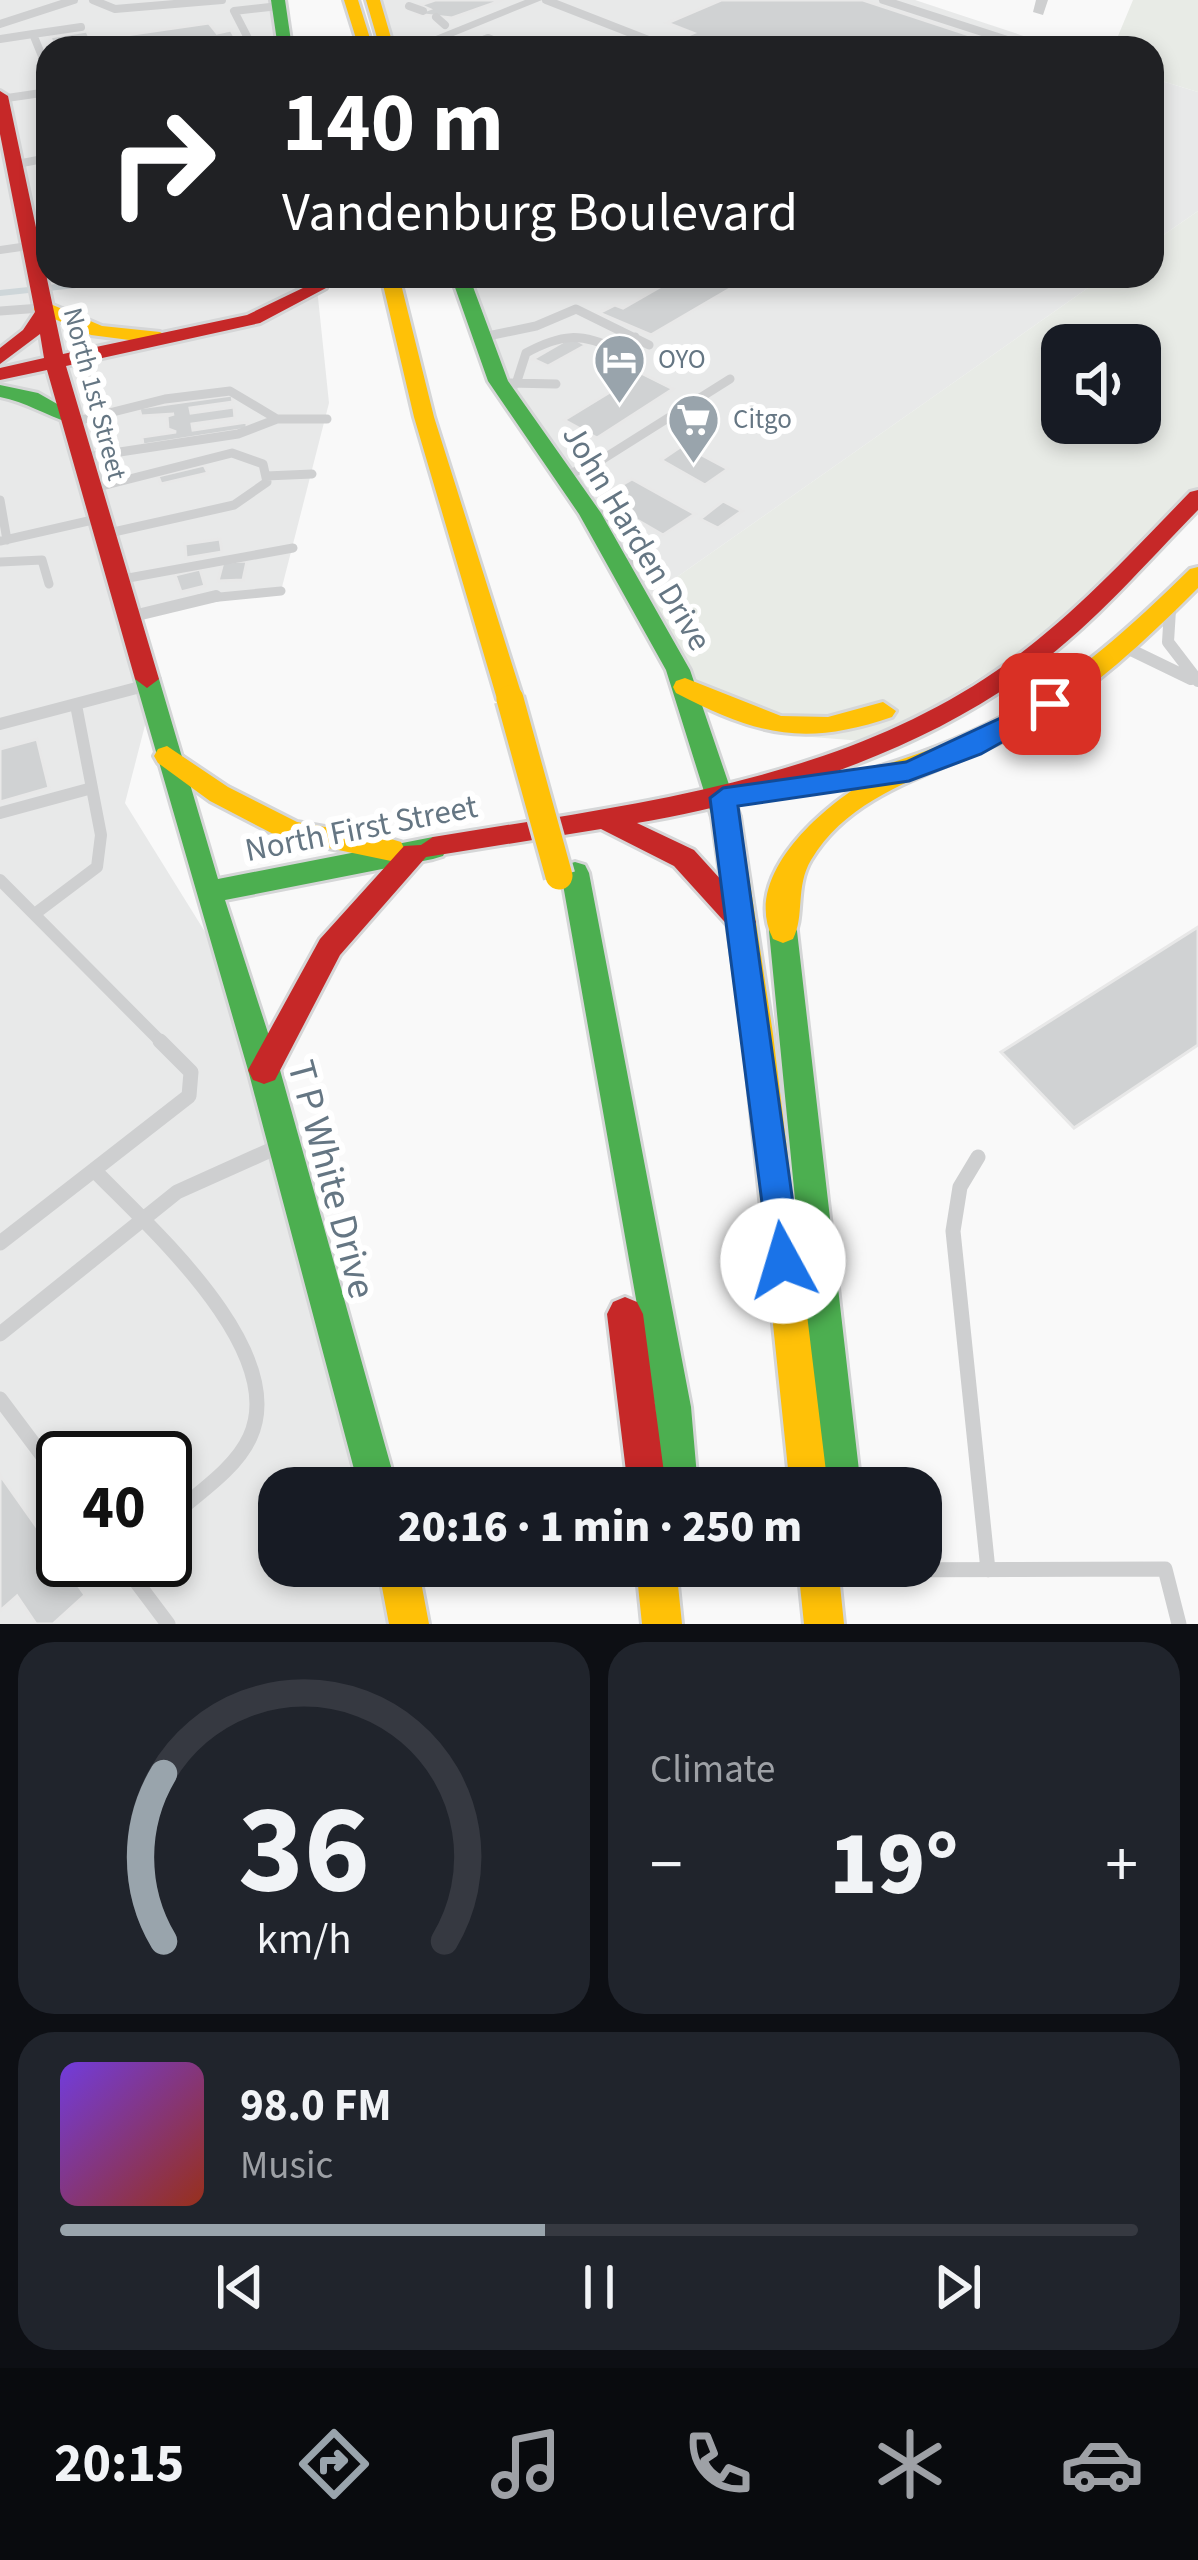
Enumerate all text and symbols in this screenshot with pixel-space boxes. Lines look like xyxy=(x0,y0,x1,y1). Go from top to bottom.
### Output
text: 140 m xyxy=(282,64,504,184)
icon: right xyxy=(84,84,240,240)
text: Vandenburg Boulevard xyxy=(282,175,798,252)
street label: North 1st Street xyxy=(53,304,136,485)
map controls xyxy=(1041,324,1161,444)
button: sound xyxy=(1041,324,1161,444)
hotel icon: OYO xyxy=(591,331,647,405)
place label: OYO xyxy=(658,340,706,379)
supermarket icon: Citgo xyxy=(666,391,722,465)
place label: Citgo xyxy=(733,400,792,439)
street label: John Harden Drive xyxy=(551,416,723,660)
pin xyxy=(999,653,1101,755)
icon: arrive xyxy=(1017,671,1083,737)
street label: North First Street xyxy=(241,783,481,874)
street label: T P White Drive xyxy=(272,1054,390,1305)
position arrow xyxy=(720,1198,846,1324)
speed limit sign: 40 xyxy=(36,1431,192,1587)
text: 20:16 · 1 min · 250 m xyxy=(398,1495,802,1559)
text: Climate xyxy=(650,1742,775,1798)
text: 36 xyxy=(238,1762,370,1940)
text: 19° xyxy=(829,1801,959,1929)
text: − xyxy=(650,1818,683,1912)
text: + xyxy=(1105,1818,1138,1912)
text: km/h xyxy=(256,1909,352,1970)
text: 98.0 FM xyxy=(240,2074,392,2138)
text: Music xyxy=(240,2138,333,2194)
icon: previous xyxy=(207,2254,273,2320)
icon: pause xyxy=(566,2254,632,2320)
icon: next xyxy=(925,2254,991,2320)
icon: directions xyxy=(292,2422,376,2506)
icon: music xyxy=(484,2422,568,2506)
icon: phone xyxy=(676,2422,760,2506)
icon: climate xyxy=(868,2422,952,2506)
icon: car xyxy=(1060,2422,1144,2506)
text: 20:15 xyxy=(54,2426,184,2503)

